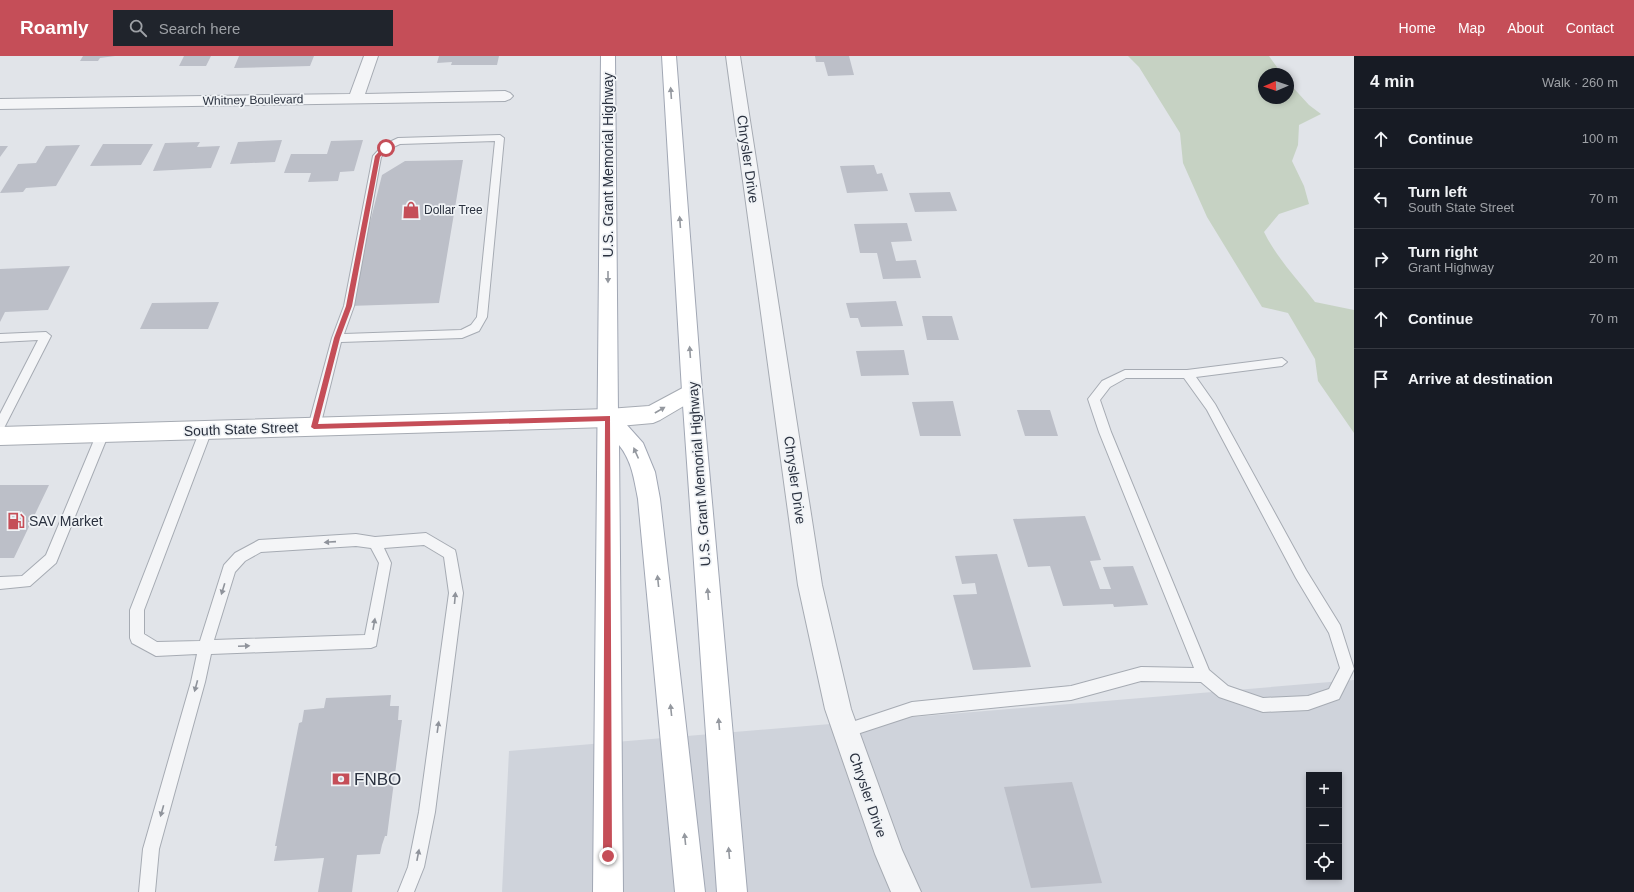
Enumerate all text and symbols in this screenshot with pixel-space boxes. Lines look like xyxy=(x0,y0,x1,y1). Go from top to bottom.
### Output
search box xyxy=(113,10,393,46)
text: Roamly xyxy=(20,17,89,38)
icon: search xyxy=(127,17,149,39)
text: Search here xyxy=(159,20,240,37)
text: Home xyxy=(1399,20,1436,36)
text: Map xyxy=(1458,20,1485,36)
text: About xyxy=(1507,20,1544,36)
text: Contact xyxy=(1566,20,1614,36)
north arrow xyxy=(1258,68,1294,104)
street label: U.S. Grant Memorial Highway xyxy=(600,72,616,258)
text: 4 min xyxy=(1370,72,1414,91)
text: Walk · 260 m xyxy=(1542,75,1618,90)
one-way arrow xyxy=(668,87,675,99)
street label: Whitney Boulevard xyxy=(203,92,303,108)
street label: Chrysler Drive xyxy=(734,114,762,204)
icon: ahead xyxy=(1370,128,1392,150)
text: Continue xyxy=(1408,130,1473,147)
text: 100 m xyxy=(1582,131,1618,146)
route start xyxy=(377,139,395,157)
text: Turn left xyxy=(1408,183,1467,200)
icon: left xyxy=(1370,188,1392,210)
text: 70 m xyxy=(1589,191,1618,206)
shop icon: Dollar Tree xyxy=(401,200,421,220)
text: South State Street xyxy=(1408,200,1514,215)
place label: Dollar Tree xyxy=(424,203,483,217)
one-way arrow xyxy=(677,216,684,228)
text: Turn right xyxy=(1408,243,1478,260)
icon: right xyxy=(1370,248,1392,270)
text: 20 m xyxy=(1589,251,1618,266)
text: Grant Highway xyxy=(1408,260,1494,275)
one-way arrow xyxy=(605,271,611,284)
icon: ahead xyxy=(1370,308,1392,330)
text: Continue xyxy=(1408,310,1473,327)
text: 70 m xyxy=(1589,311,1618,326)
one-way arrow xyxy=(686,346,693,358)
icon: arrive xyxy=(1370,368,1392,390)
text: Arrive at destination xyxy=(1408,370,1553,387)
street label: U.S. Grant Memorial Highway xyxy=(685,381,713,567)
one-way arrow xyxy=(654,406,666,413)
street label: South State Street xyxy=(184,419,299,439)
street label: Chrysler Drive xyxy=(781,435,809,525)
one-way arrow xyxy=(633,448,639,459)
fuel station icon: SAV Market xyxy=(6,511,26,531)
place label: SAV Market xyxy=(29,513,103,529)
one-way arrow xyxy=(324,538,336,545)
one-way arrow xyxy=(654,575,661,587)
one-way arrow xyxy=(220,583,226,595)
one-way arrow xyxy=(705,588,712,600)
one-way arrow xyxy=(452,592,458,604)
one-way arrow xyxy=(371,618,377,630)
one-way arrow xyxy=(238,643,251,649)
one-way arrow xyxy=(193,680,199,692)
one-way arrow xyxy=(668,704,674,716)
one-way arrow xyxy=(715,718,722,730)
one-way arrow xyxy=(435,721,441,733)
street label: Chrysler Drive xyxy=(846,750,890,840)
bank icon: FNBO xyxy=(331,769,351,789)
place label: FNBO xyxy=(354,770,401,789)
map controls xyxy=(1306,772,1342,880)
button: + xyxy=(1306,772,1342,808)
one-way arrow xyxy=(159,805,165,817)
button: − xyxy=(1306,808,1342,844)
one-way arrow xyxy=(681,833,688,845)
button: locate xyxy=(1306,844,1342,880)
route end xyxy=(599,847,617,865)
one-way arrow xyxy=(725,847,732,859)
one-way arrow xyxy=(415,849,421,861)

